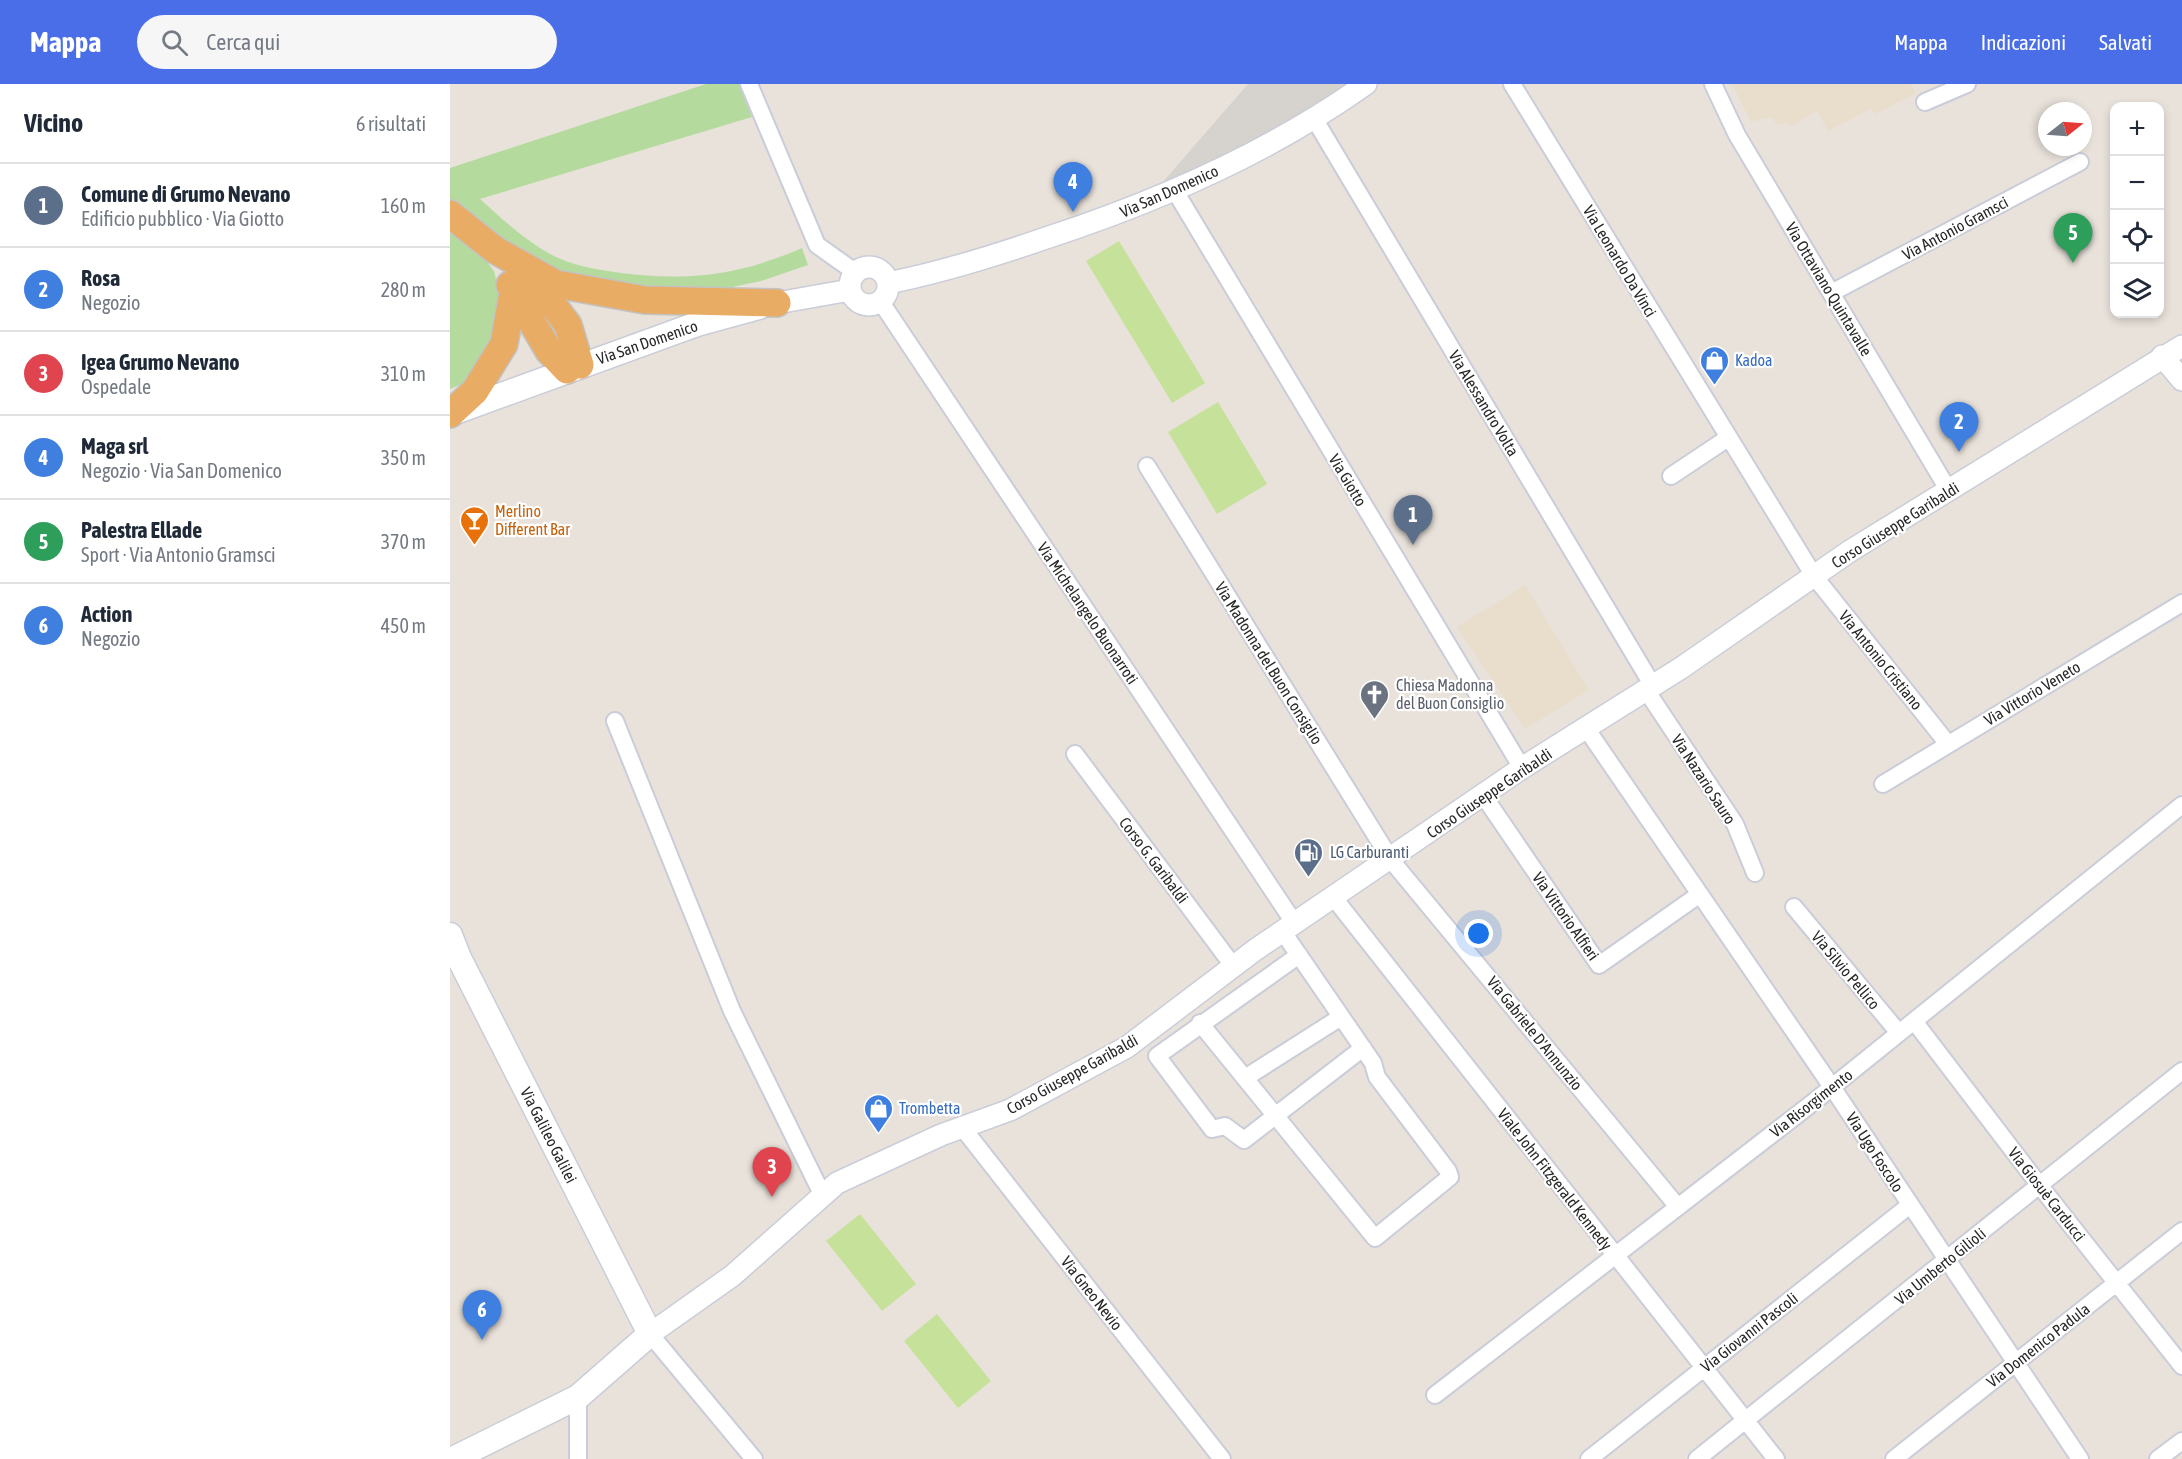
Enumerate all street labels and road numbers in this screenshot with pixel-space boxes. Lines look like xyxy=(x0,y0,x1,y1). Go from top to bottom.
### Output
street label: Via San Domenico xyxy=(1117,161,1221,221)
street label: Via Antonio Gramsci xyxy=(1899,193,2011,263)
street label: Via Leonardo Da Vinci xyxy=(1580,202,1660,320)
street label: Via Ottaviano Quintavalle xyxy=(1782,219,1876,359)
street label: Via San Domenico xyxy=(594,316,700,368)
street label: Via Alessandro Volta xyxy=(1445,347,1523,459)
street label: Via Giotto xyxy=(1325,451,1371,509)
street label: Corso Giuseppe Garibaldi xyxy=(1828,478,1963,572)
street label: Via Michelangelo Buonarroti xyxy=(1033,539,1142,688)
street label: Via Madonna del Buon Consiglio xyxy=(1211,579,1326,748)
street label: Via Antonio Cristiano xyxy=(1836,607,1926,713)
street label: Via Vittorio Veneto xyxy=(1981,657,2083,729)
street label: Via Nazario Sauro xyxy=(1668,731,1740,827)
street label: Corso Giuseppe Garibaldi xyxy=(1423,744,1555,842)
street label: Corso G. Garibaldi xyxy=(1116,813,1192,907)
street label: Via Vittorio Alfieri xyxy=(1529,869,1603,963)
street label: Via Silvio Pellico xyxy=(1808,927,1884,1013)
street label: Via Gabriele D'Annunzio xyxy=(1484,972,1586,1094)
street label: Corso Giuseppe Garibaldi xyxy=(1003,1031,1141,1118)
street label: Via Risorgimento xyxy=(1766,1065,1856,1141)
street label: Via Galileo Galilei xyxy=(517,1084,581,1186)
street label: Viale John Fitzgerald Kennedy xyxy=(1493,1105,1616,1254)
street label: Via Ugo Foscolo xyxy=(1842,1109,1907,1196)
street label: Via Giosuè Carducci xyxy=(2005,1144,2089,1244)
street label: Via Umberto Gilioli xyxy=(1891,1224,1989,1308)
street label: Via Gneo Nevio xyxy=(1058,1253,1126,1333)
street label: Via Giovanni Pascoli xyxy=(1697,1289,1801,1375)
street label: Via Domenico Padula xyxy=(1983,1299,2093,1391)

